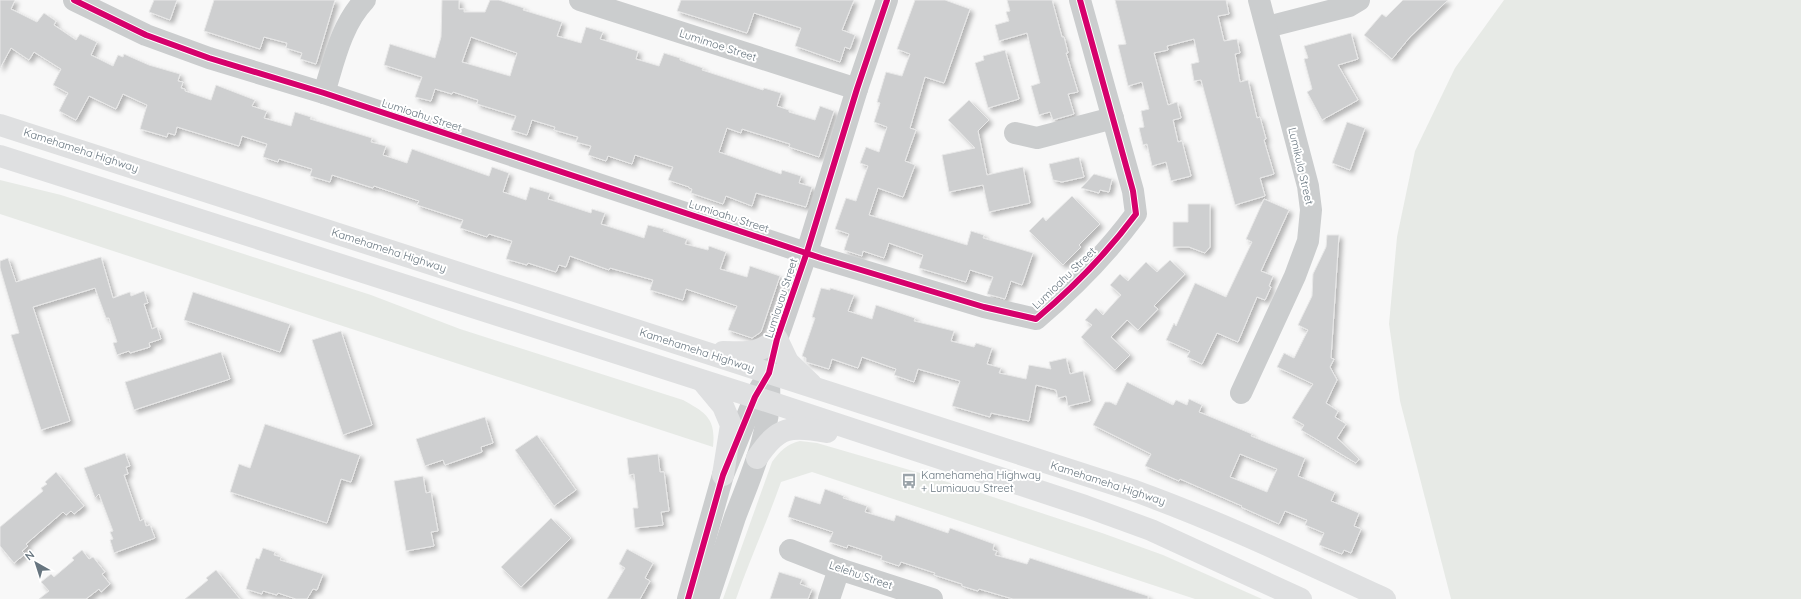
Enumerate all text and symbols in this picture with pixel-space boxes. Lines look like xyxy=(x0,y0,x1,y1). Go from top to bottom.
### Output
street label: Lumimoe Street xyxy=(678,26,759,64)
street label: Lumioahu Street xyxy=(380,95,464,135)
street label: Kamehameha Highway xyxy=(22,125,140,175)
street label: Lumikula Street xyxy=(1285,126,1317,206)
street label: Lumioahu Street xyxy=(687,196,771,236)
street label: Kamehameha Highway xyxy=(330,225,448,275)
street label: Lumioahu Street xyxy=(1029,244,1099,312)
street label: Lumiauau Street xyxy=(761,256,801,340)
street label: Kamehameha Highway xyxy=(638,325,756,375)
street label: Kamehameha Highway xyxy=(1049,458,1167,508)
place label: Kamehameha Highway + Lumiauau Street xyxy=(921,468,1041,495)
bus stop icon: Kamehameha Highway + Lumiauau Street xyxy=(900,472,918,490)
north arrow xyxy=(16,543,56,583)
text: N xyxy=(22,547,37,563)
street label: Lelehu Street xyxy=(827,558,895,592)

